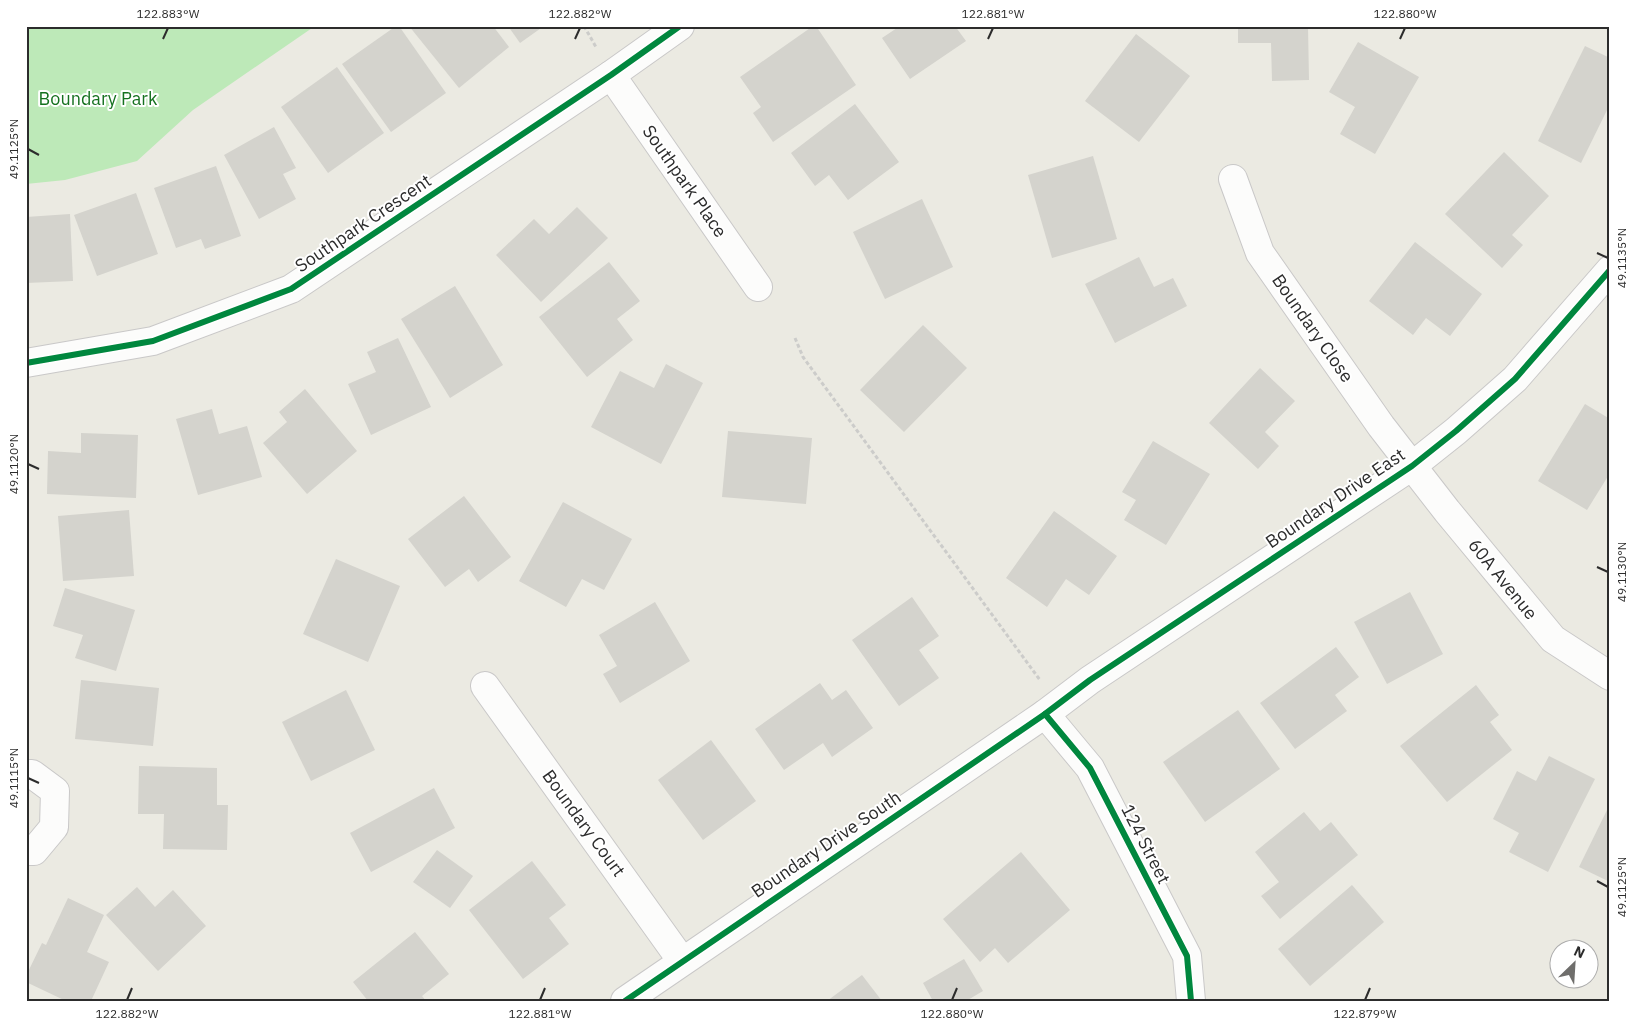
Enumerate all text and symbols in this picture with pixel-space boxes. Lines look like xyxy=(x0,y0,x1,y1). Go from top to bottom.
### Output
text: 122.883°W xyxy=(137,6,200,21)
text: 122.882°W xyxy=(549,6,612,21)
text: 122.881°W xyxy=(962,6,1025,21)
text: 122.880°W xyxy=(1374,6,1437,21)
park label: Boundary Park xyxy=(39,87,158,110)
text: 49.1125°N xyxy=(6,119,21,179)
street label: Southpark Place xyxy=(638,120,732,242)
street label: Southpark Crescent xyxy=(290,169,436,277)
text: 49.1135°N xyxy=(1614,228,1629,288)
street label: Boundary Close xyxy=(1267,269,1359,387)
text: 49.1120°N xyxy=(6,434,21,494)
street label: Boundary Drive East xyxy=(1261,443,1409,553)
street label: 60A Avenue xyxy=(1463,534,1543,624)
text: 49.1130°N xyxy=(1614,542,1629,602)
text: 49.1115°N xyxy=(6,748,21,808)
street label: Boundary Court xyxy=(537,765,631,881)
street label: Boundary Drive South xyxy=(747,785,905,903)
street label: 124 Street xyxy=(1116,800,1176,888)
text: 49.1125°N xyxy=(1614,857,1629,917)
north arrow xyxy=(1548,940,1598,990)
text: N xyxy=(1571,942,1588,963)
text: 122.882°W xyxy=(96,1006,159,1021)
text: 122.881°W xyxy=(509,1006,572,1021)
text: 122.880°W xyxy=(921,1006,984,1021)
text: 122.879°W xyxy=(1334,1006,1397,1021)

